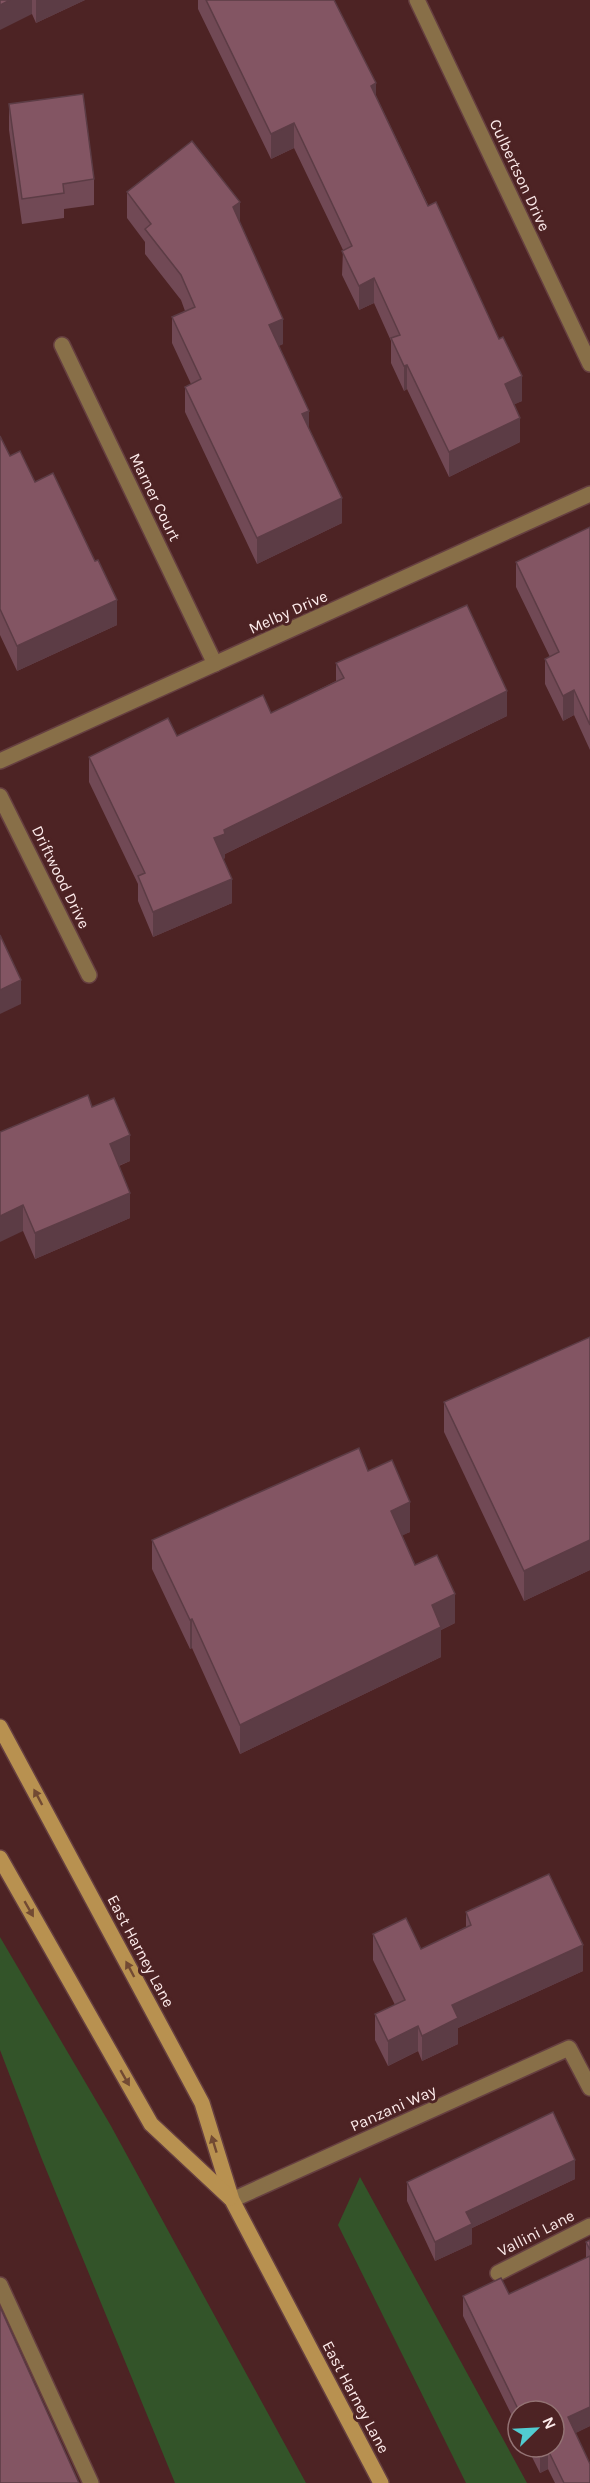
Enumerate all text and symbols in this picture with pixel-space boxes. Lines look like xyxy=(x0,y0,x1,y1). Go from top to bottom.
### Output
street label: Culbertson Drive xyxy=(486,116,554,234)
street label: Marner Court xyxy=(125,450,185,544)
street label: Melby Drive xyxy=(246,586,330,638)
street label: Driftwood Drive xyxy=(28,822,94,932)
one-way arrow xyxy=(33,1789,43,1806)
street label: East Harney Lane xyxy=(103,1892,179,2010)
one-way arrow xyxy=(24,1900,34,1917)
one-way arrow xyxy=(125,1960,135,1977)
one-way arrow xyxy=(120,2070,130,2087)
street label: Panzani Way xyxy=(347,2080,439,2135)
one-way arrow xyxy=(209,2135,218,2153)
street label: Vallini Lane xyxy=(495,2206,577,2260)
street label: East Harney Lane xyxy=(318,2338,394,2456)
north arrow xyxy=(506,2399,566,2459)
text: N xyxy=(538,2414,560,2432)

